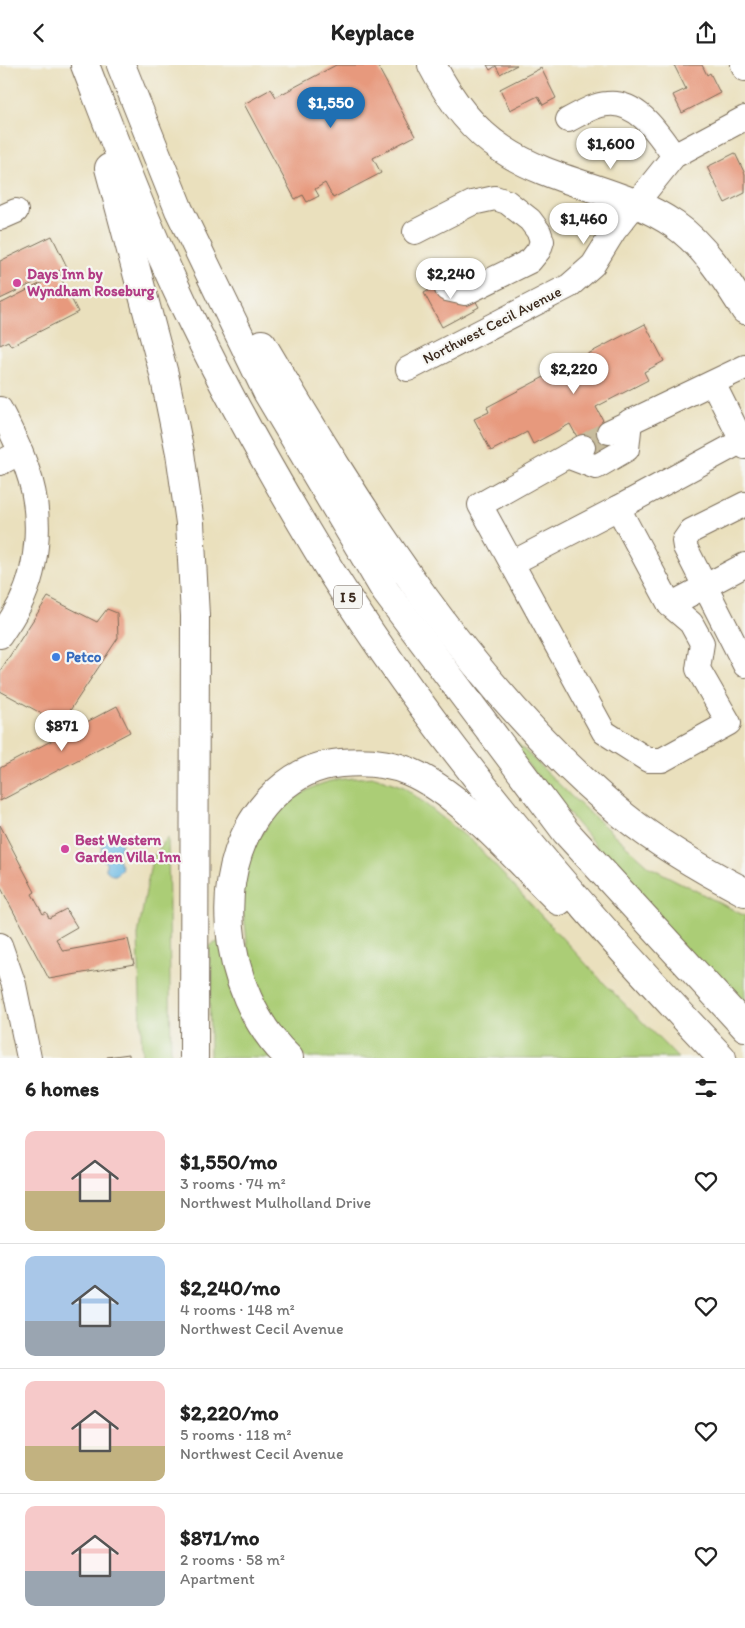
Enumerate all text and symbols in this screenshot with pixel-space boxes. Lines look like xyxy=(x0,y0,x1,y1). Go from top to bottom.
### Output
icon: back xyxy=(25,19,53,47)
text: Keyplace xyxy=(331,19,414,46)
icon: share xyxy=(692,19,720,47)
pin: $1,550 xyxy=(290,87,372,129)
text: $1,550 xyxy=(308,93,354,112)
pin: $1,600 xyxy=(570,127,652,170)
text: $1,600 xyxy=(587,134,635,153)
pin: $1,460 xyxy=(543,203,625,245)
text: $1,460 xyxy=(560,209,608,228)
pin: $2,240 xyxy=(410,257,492,300)
text: $2,240 xyxy=(427,264,475,283)
place label: Days Inn by Wyndham Roseburg xyxy=(27,265,155,301)
marker: Days Inn by Wyndham Roseburg xyxy=(11,277,23,289)
street label: Northwest Cecil Avenue xyxy=(420,282,564,368)
pin: $2,220 xyxy=(533,353,615,395)
text: $2,220 xyxy=(550,359,598,378)
road number: I 5 xyxy=(334,585,362,609)
place label: Petco xyxy=(66,648,102,666)
marker: Petco xyxy=(50,651,62,663)
pin: $871 xyxy=(32,709,92,752)
text: $871 xyxy=(46,716,78,735)
place label: Best Western Garden Villa Inn xyxy=(75,831,182,866)
marker: Best Western Garden Villa Inn xyxy=(59,843,71,855)
icon: filters xyxy=(692,1074,720,1102)
text: 6 homes xyxy=(25,1076,99,1101)
text: $1,550/mo xyxy=(180,1149,278,1174)
icon: home xyxy=(65,1151,125,1211)
icon: heart xyxy=(692,1167,720,1195)
text: 3 rooms · 74 m² xyxy=(180,1174,286,1193)
text: Northwest Mulholland Drive xyxy=(180,1193,371,1212)
text: $2,240/mo xyxy=(180,1275,280,1300)
icon: home xyxy=(65,1276,125,1336)
icon: heart xyxy=(692,1292,720,1320)
text: 4 rooms · 148 m² xyxy=(180,1300,295,1319)
text: Northwest Cecil Avenue xyxy=(180,1319,344,1338)
text: $2,220/mo xyxy=(180,1400,279,1425)
icon: home xyxy=(65,1401,125,1461)
icon: heart xyxy=(692,1417,720,1445)
text: 5 rooms · 118 m² xyxy=(180,1425,291,1444)
text: Northwest Cecil Avenue xyxy=(180,1444,344,1463)
text: $871/mo xyxy=(180,1525,259,1550)
icon: home xyxy=(65,1526,125,1586)
icon: heart xyxy=(692,1542,720,1570)
text: 2 rooms · 58 m² xyxy=(180,1550,285,1569)
text: Apartment xyxy=(180,1569,255,1588)

